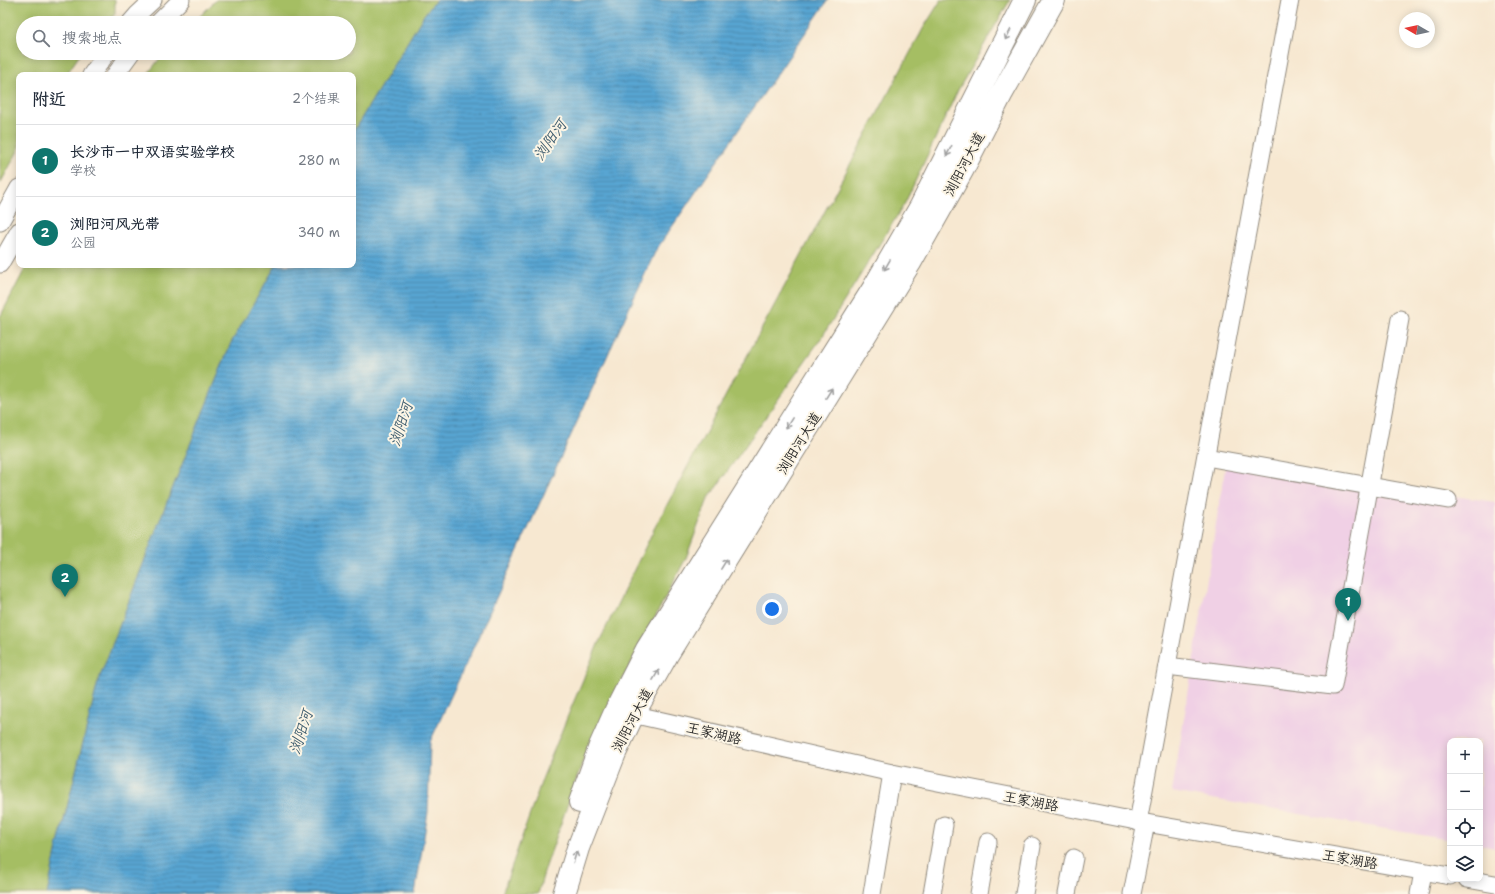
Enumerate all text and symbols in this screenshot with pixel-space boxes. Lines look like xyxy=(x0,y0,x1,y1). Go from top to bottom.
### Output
north arrow xyxy=(1399,12,1435,48)
search box xyxy=(16,16,356,60)
icon: search xyxy=(30,27,52,49)
text: 搜索地点 xyxy=(62,28,122,48)
one-way arrow xyxy=(1004,29,1011,41)
text: 附近 xyxy=(32,88,66,110)
text: 2个结果 xyxy=(292,90,340,107)
water label: 浏阳河 xyxy=(529,113,573,164)
street label: 浏阳河大道 xyxy=(940,129,988,199)
text: 长沙市一中双语实验学校 xyxy=(70,142,235,162)
one-way arrow xyxy=(945,145,952,157)
text: 1 xyxy=(42,152,48,169)
text: 280 m xyxy=(298,152,340,169)
text: 学校 xyxy=(70,162,96,179)
text: 浏阳河风光带 xyxy=(70,214,160,234)
text: 2 xyxy=(40,224,50,241)
text: 340 m xyxy=(298,224,340,241)
text: 公园 xyxy=(70,234,96,251)
one-way arrow xyxy=(882,259,890,271)
one-way arrow xyxy=(825,388,833,399)
water label: 浏阳河 xyxy=(385,397,418,448)
street label: 浏阳河大道 xyxy=(773,409,825,477)
one-way arrow xyxy=(785,417,793,428)
one-way arrow xyxy=(720,558,728,569)
pin: 2 xyxy=(52,564,78,597)
pin: 1 xyxy=(1335,588,1361,621)
your location xyxy=(762,599,782,619)
one-way arrow xyxy=(653,669,661,681)
street label: 浏阳河大道 xyxy=(608,685,656,755)
water label: 浏阳河 xyxy=(285,705,318,756)
street label: 王家湖路 xyxy=(685,718,743,748)
map controls xyxy=(1447,738,1483,882)
button: + xyxy=(1447,738,1483,774)
button: − xyxy=(1447,774,1483,810)
street label: 王家湖路 xyxy=(1002,787,1060,815)
button: locate xyxy=(1447,810,1483,846)
street label: 王家湖路 xyxy=(1321,845,1379,873)
button: layers xyxy=(1447,846,1483,882)
one-way arrow xyxy=(572,850,579,863)

